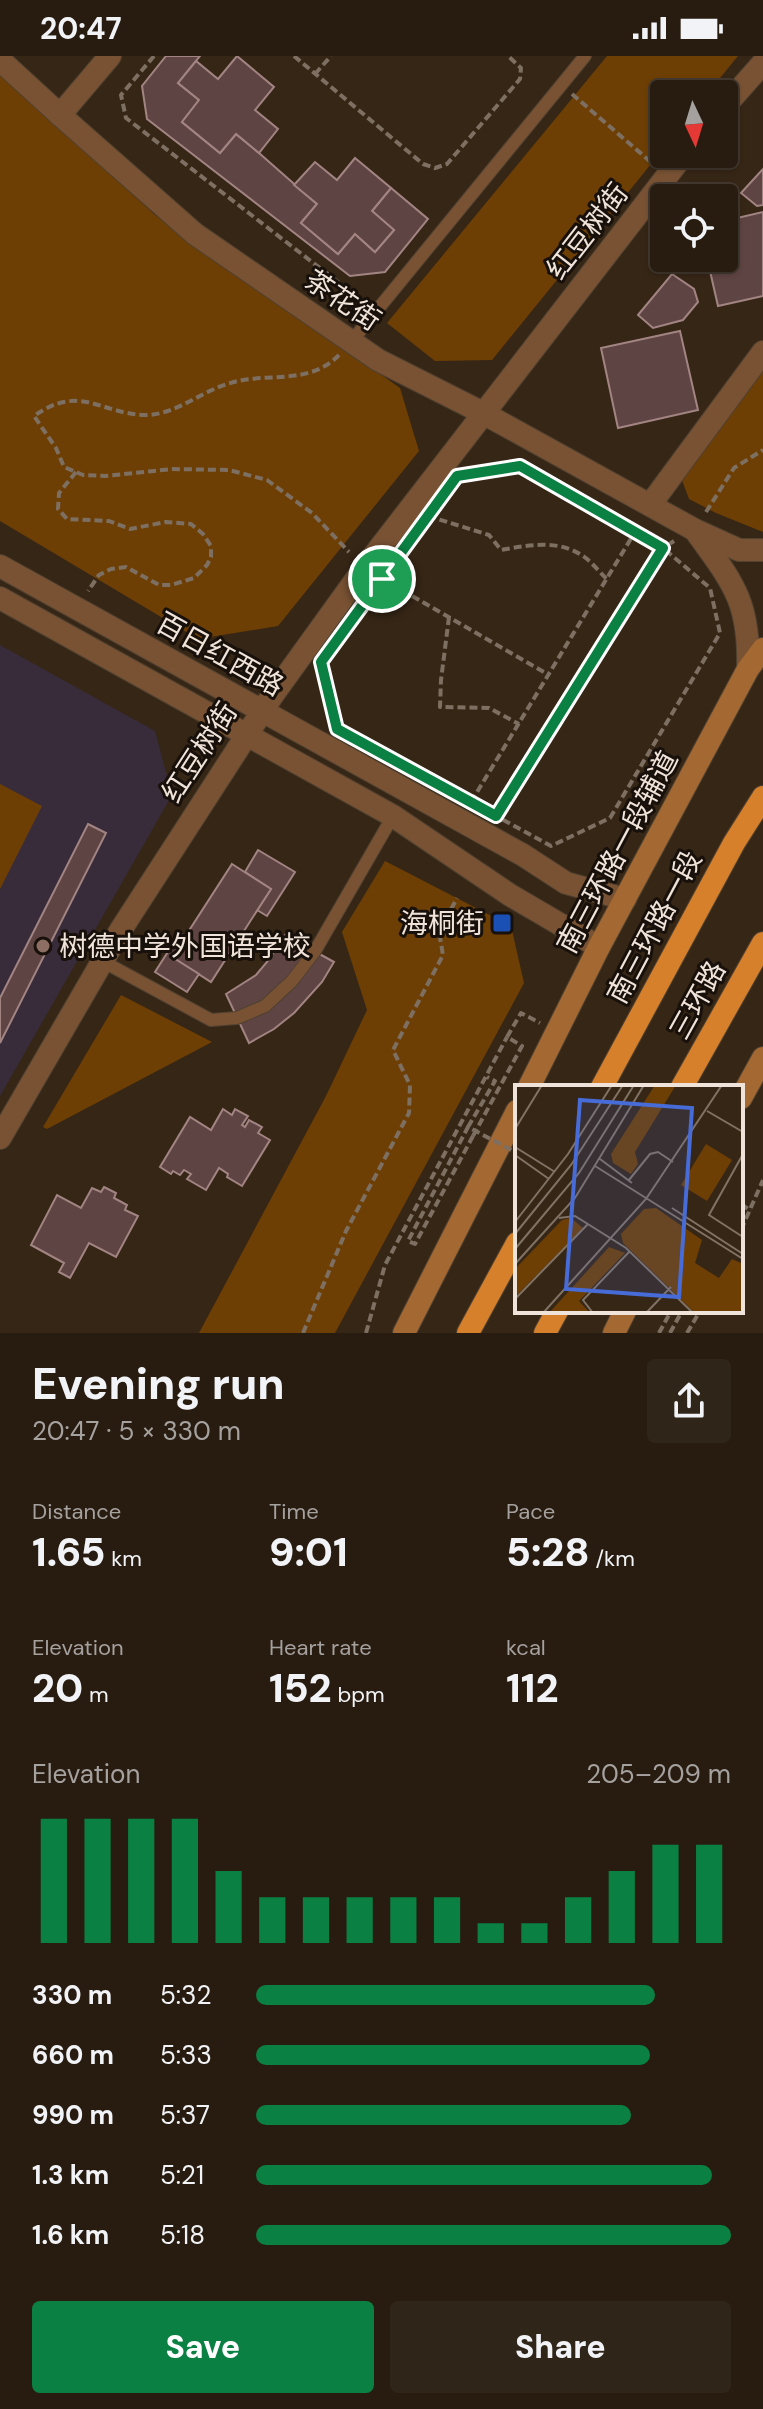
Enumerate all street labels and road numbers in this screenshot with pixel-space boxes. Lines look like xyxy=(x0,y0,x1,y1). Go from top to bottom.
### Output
street label: 红豆树街 xyxy=(538,176,636,287)
street label: 茶花街 xyxy=(298,262,388,339)
street label: 百日红西路 xyxy=(150,604,290,705)
street label: 红豆树街 xyxy=(153,695,245,809)
street label: 南三环路一段辅道 xyxy=(550,745,684,959)
street label: 南三环路一段 xyxy=(661,955,734,1046)
street label: 三环路 xyxy=(662,955,732,1045)

